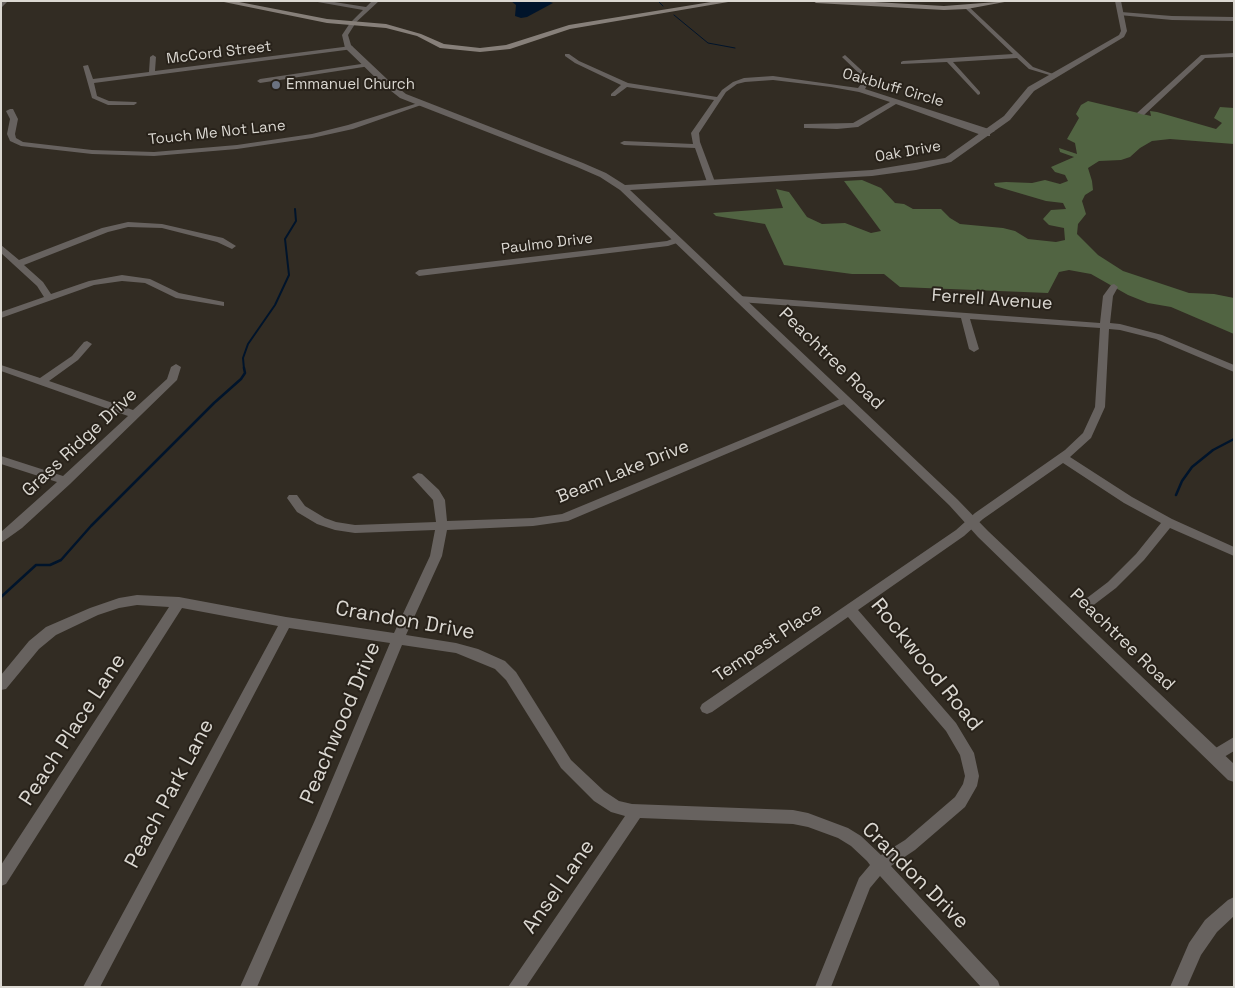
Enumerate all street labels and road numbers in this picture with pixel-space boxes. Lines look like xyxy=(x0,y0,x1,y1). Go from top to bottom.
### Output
street label: McCord Street xyxy=(166,38,272,68)
street label: Oakbluff Circle xyxy=(840,65,946,111)
street label: Touch Me Not Lane xyxy=(147,117,287,149)
street label: Oak Drive xyxy=(874,137,942,167)
street label: Paulmo Drive xyxy=(500,229,594,259)
street label: Ferrell Avenue xyxy=(931,285,1053,315)
street label: Peachtree Road xyxy=(774,303,888,415)
street label: Grass Ridge Drive xyxy=(18,384,142,502)
street label: Beam Lake Drive xyxy=(554,436,692,508)
street label: Peachtree Road xyxy=(1065,584,1179,696)
street label: Rockwood Road xyxy=(865,594,987,736)
street label: Crandon Drive xyxy=(333,596,477,646)
street label: Tempest Place xyxy=(710,599,826,687)
street label: Peachwood Drive xyxy=(295,638,387,808)
street label: Peach Place Lane xyxy=(14,649,132,811)
street label: Peach Park Lane xyxy=(120,715,220,873)
street label: Crandon Drive xyxy=(856,817,974,935)
street label: Ansel Lane xyxy=(517,835,601,939)

